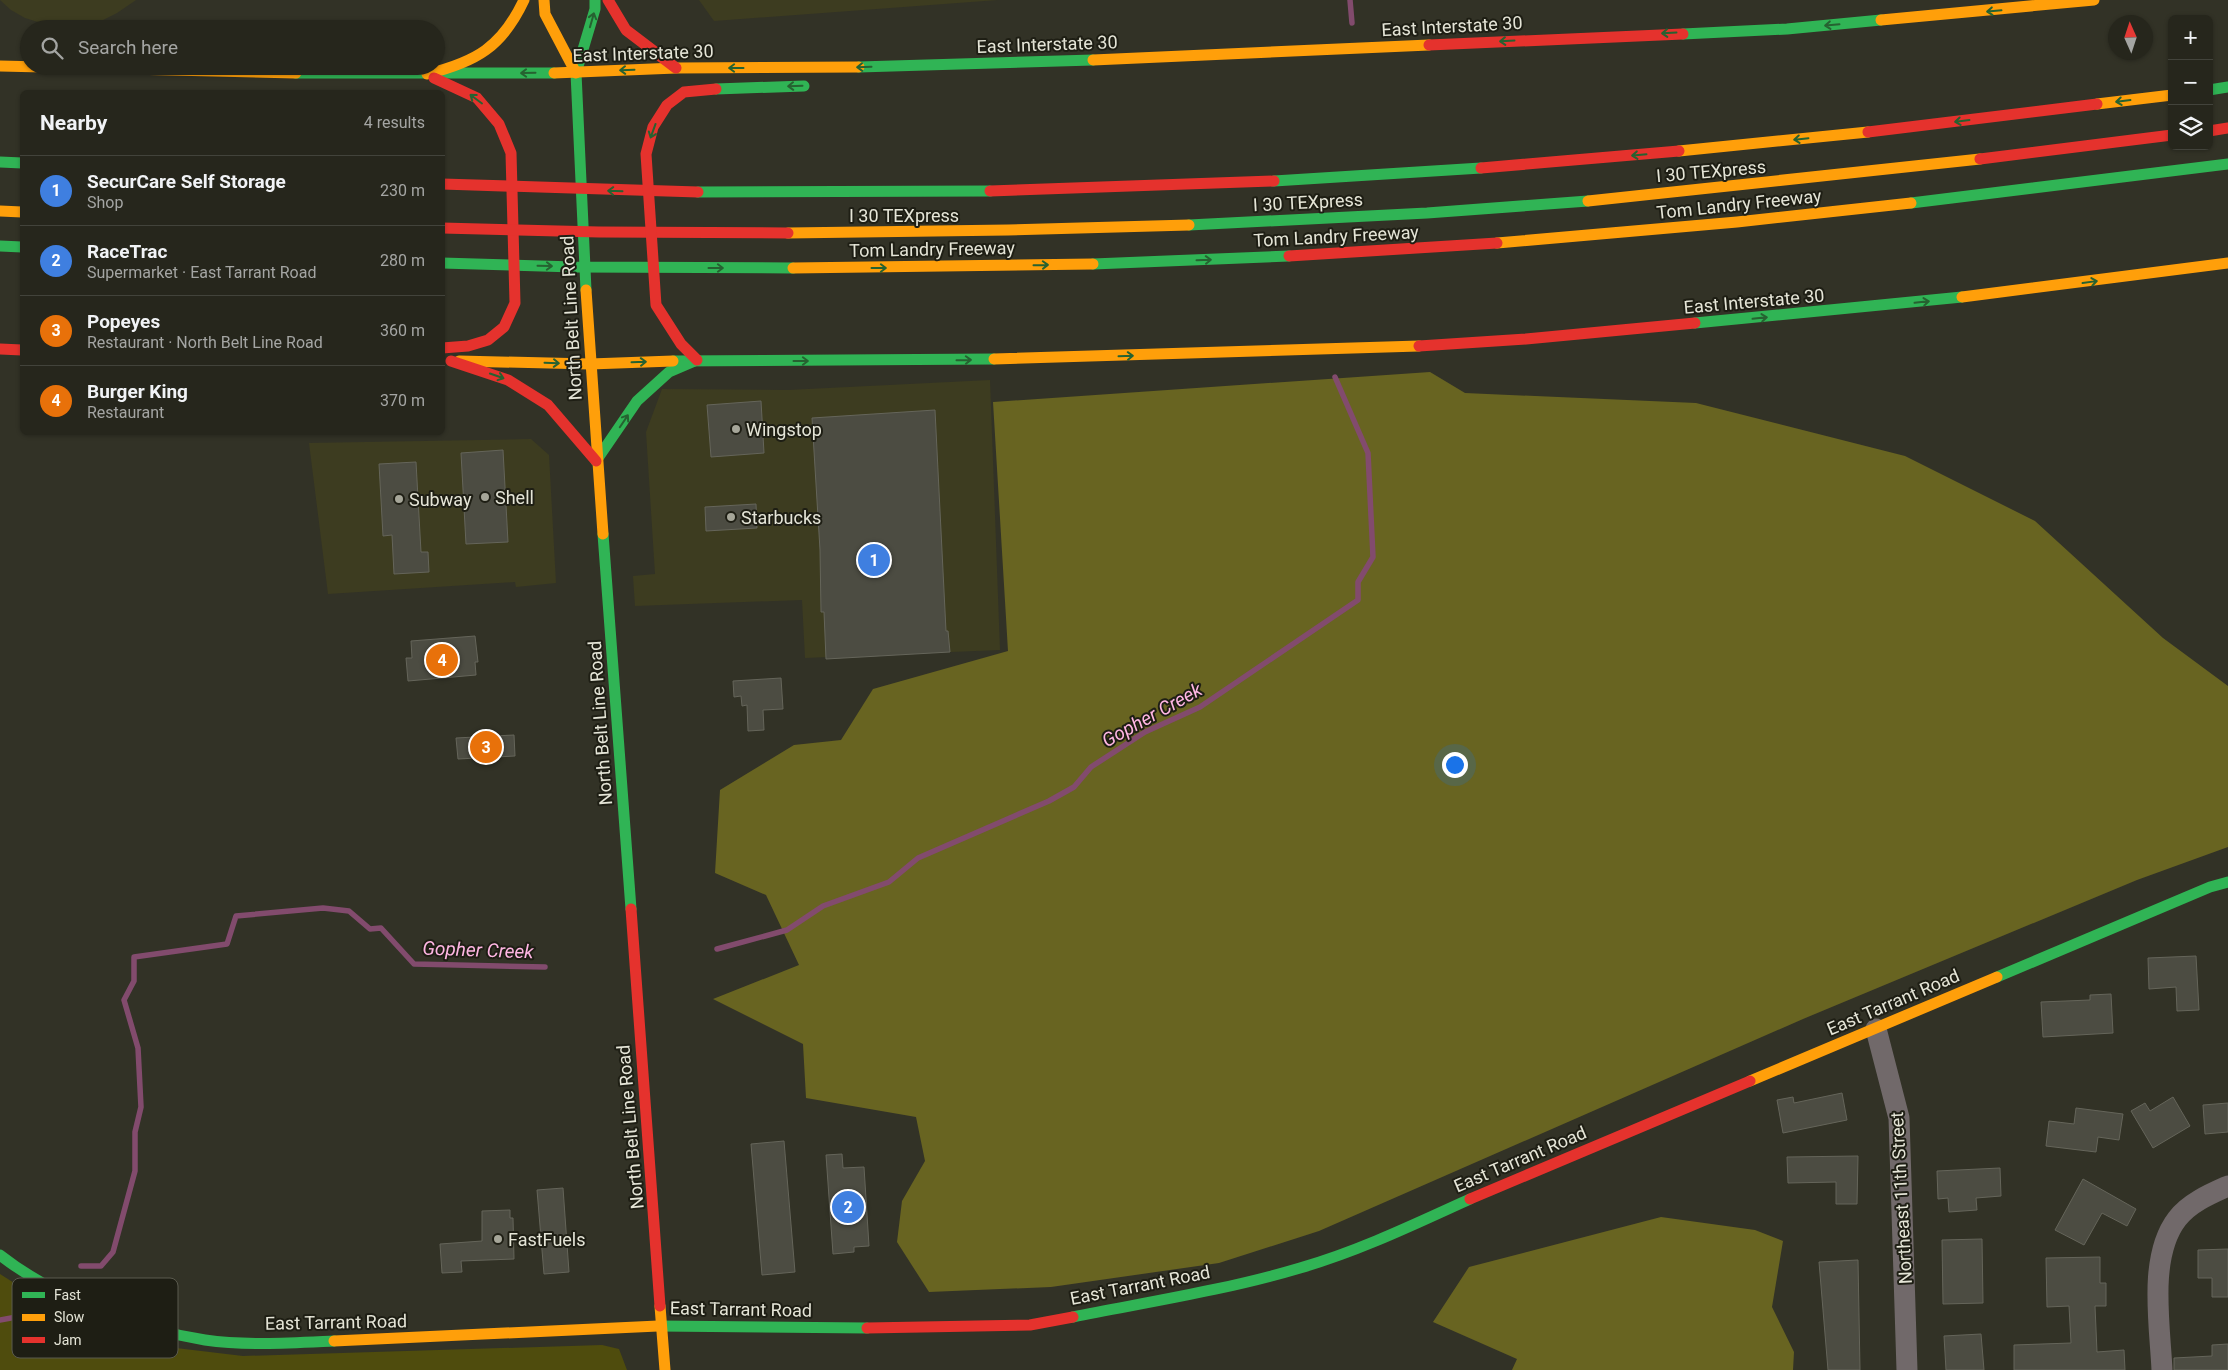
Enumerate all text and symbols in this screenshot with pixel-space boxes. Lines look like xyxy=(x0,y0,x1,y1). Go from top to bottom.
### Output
one-way arrow xyxy=(1986,6,2002,15)
one-way arrow xyxy=(588,12,598,28)
street label: East Interstate 30 xyxy=(1381,12,1523,40)
north arrow xyxy=(2108,15,2153,60)
map controls xyxy=(2168,15,2213,150)
button: + xyxy=(2168,15,2213,60)
search box xyxy=(20,20,445,75)
one-way arrow xyxy=(1824,20,1840,30)
one-way arrow xyxy=(1662,29,1678,38)
street label: East Interstate 30 xyxy=(976,31,1118,57)
icon: search xyxy=(38,34,66,62)
text: Search here xyxy=(78,36,178,59)
one-way arrow xyxy=(1499,36,1515,45)
street label: East Interstate 30 xyxy=(572,40,714,66)
button: − xyxy=(2168,60,2213,105)
one-way arrow xyxy=(856,62,872,72)
one-way arrow xyxy=(728,63,744,73)
one-way arrow xyxy=(619,66,635,75)
one-way arrow xyxy=(520,68,536,78)
one-way arrow xyxy=(787,82,803,91)
one-way arrow xyxy=(469,94,482,105)
one-way arrow xyxy=(2116,96,2132,106)
button: layers xyxy=(2168,105,2213,150)
text: Nearby xyxy=(40,111,107,135)
text: 4 results xyxy=(364,113,425,132)
one-way arrow xyxy=(1954,116,1970,126)
one-way arrow xyxy=(648,122,657,138)
one-way arrow xyxy=(1793,134,1809,144)
one-way arrow xyxy=(1631,150,1647,159)
street label: I 30 TEXpress xyxy=(1655,156,1767,186)
text: SecurCare Self Storage xyxy=(87,170,286,193)
text: 1 xyxy=(51,181,61,200)
text: 230 m xyxy=(380,181,425,200)
street label: Tom Landry Freeway xyxy=(1656,185,1823,223)
one-way arrow xyxy=(607,186,623,195)
street label: I 30 TEXpress xyxy=(1252,189,1364,215)
text: Shop xyxy=(87,193,123,212)
street label: I 30 TEXpress xyxy=(849,205,959,226)
street label: Tom Landry Freeway xyxy=(1253,221,1420,251)
street label: North Belt Line Road xyxy=(556,235,586,401)
street label: Tom Landry Freeway xyxy=(849,237,1015,261)
text: RaceTrac xyxy=(87,240,167,263)
text: 2 xyxy=(51,251,61,270)
text: 280 m xyxy=(380,251,425,270)
one-way arrow xyxy=(1196,255,1212,264)
one-way arrow xyxy=(1033,260,1049,270)
one-way arrow xyxy=(537,261,553,270)
text: Supermarket · East Tarrant Road xyxy=(87,263,316,282)
one-way arrow xyxy=(708,263,724,273)
one-way arrow xyxy=(870,263,887,273)
one-way arrow xyxy=(2082,277,2098,287)
street label: East Interstate 30 xyxy=(1683,284,1825,318)
one-way arrow xyxy=(1914,297,1930,307)
text: Popeyes xyxy=(87,310,160,333)
one-way arrow xyxy=(1752,313,1768,323)
text: 3 xyxy=(51,321,61,340)
text: 360 m xyxy=(380,321,425,340)
text: Restaurant · North Belt Line Road xyxy=(87,333,323,352)
one-way arrow xyxy=(1118,352,1134,361)
one-way arrow xyxy=(792,356,809,366)
one-way arrow xyxy=(955,356,971,365)
one-way arrow xyxy=(544,358,560,368)
one-way arrow xyxy=(630,358,646,367)
one-way arrow xyxy=(489,372,505,382)
text: Burger King xyxy=(87,380,188,403)
text: 4 xyxy=(51,391,61,410)
text: 370 m xyxy=(380,391,425,410)
text: Restaurant xyxy=(87,403,164,422)
one-way arrow xyxy=(619,414,630,428)
place label: Wingstop xyxy=(746,419,822,440)
marker: Wingstop xyxy=(730,423,742,435)
place label: Shell xyxy=(495,487,534,508)
place label: Subway xyxy=(409,489,472,510)
marker: Shell xyxy=(479,491,491,503)
marker: Subway xyxy=(393,493,405,505)
place label: Starbucks xyxy=(741,507,821,528)
marker: Starbucks xyxy=(725,511,737,523)
pin: 1 xyxy=(858,541,890,579)
street label: North Belt Line Road xyxy=(584,640,616,806)
pin: 4 xyxy=(426,641,458,679)
water label: Gopher Creek xyxy=(1098,678,1207,752)
pin: 3 xyxy=(470,728,502,766)
your location xyxy=(1442,752,1468,778)
water label: Gopher Creek xyxy=(422,937,535,963)
street label: East Tarrant Road xyxy=(1823,965,1963,1039)
street label: North Belt Line Road xyxy=(612,1044,648,1210)
street label: Northeast 11th Street xyxy=(1886,1111,1916,1285)
street label: East Tarrant Road xyxy=(1450,1122,1590,1196)
pin: 2 xyxy=(832,1188,864,1226)
place label: FastFuels xyxy=(508,1229,586,1250)
marker: FastFuels xyxy=(492,1233,504,1245)
street label: East Tarrant Road xyxy=(1068,1261,1212,1309)
legend xyxy=(12,1278,178,1358)
text: Fast xyxy=(54,1287,81,1303)
street label: East Tarrant Road xyxy=(670,1297,812,1321)
text: Slow xyxy=(54,1309,85,1325)
street label: East Tarrant Road xyxy=(265,1310,407,1334)
text: Jam xyxy=(54,1332,82,1348)

